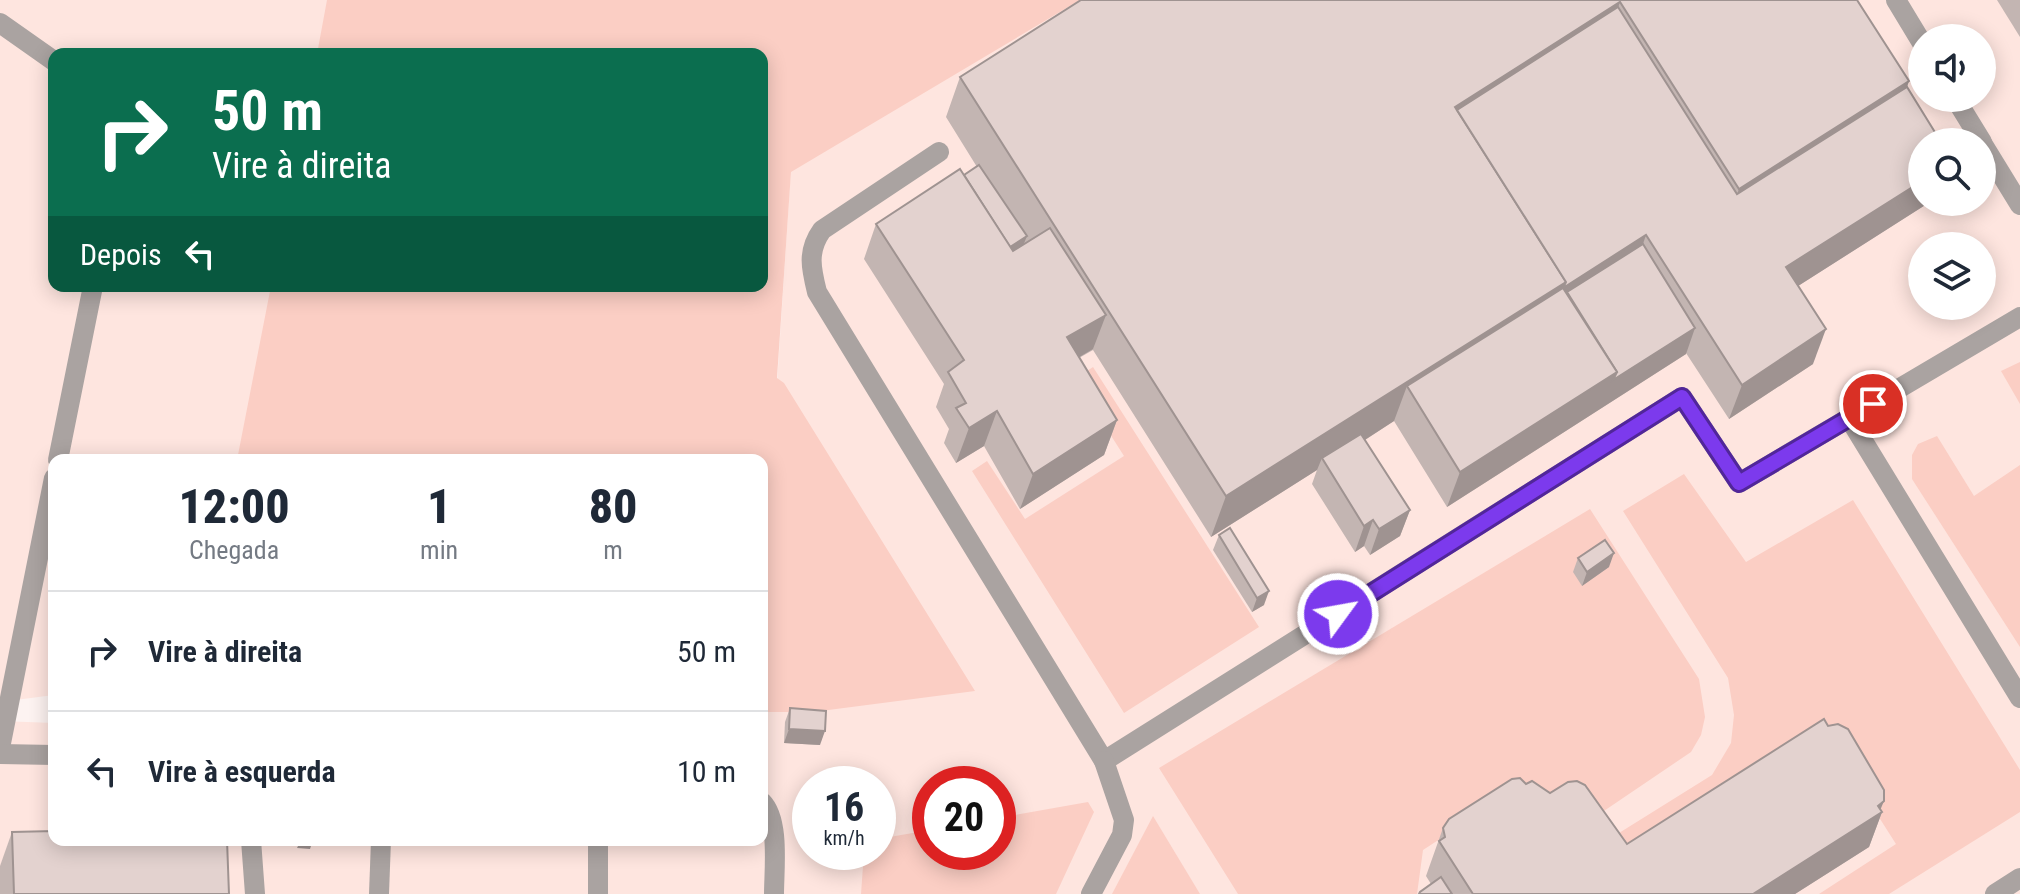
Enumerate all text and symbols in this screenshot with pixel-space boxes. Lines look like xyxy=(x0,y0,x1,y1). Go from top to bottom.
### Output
map controls xyxy=(1908,24,1996,320)
button: sound xyxy=(1908,24,1996,112)
text: 50 m xyxy=(212,78,323,144)
icon: right xyxy=(80,80,184,184)
button: search xyxy=(1908,128,1996,216)
text: Vire à direita xyxy=(212,145,392,187)
icon: left xyxy=(178,232,222,276)
button: layers xyxy=(1908,232,1996,320)
text: Depois xyxy=(80,237,162,272)
pin xyxy=(1839,370,1907,438)
icon: arrive xyxy=(1851,382,1895,426)
text: 12:00 xyxy=(178,478,290,535)
text: 1 xyxy=(427,478,451,535)
text: 80 xyxy=(589,478,637,535)
text: Chegada xyxy=(189,535,279,565)
text: min xyxy=(420,535,458,565)
text: m xyxy=(603,535,623,565)
position arrow xyxy=(1296,572,1380,656)
icon: right xyxy=(80,629,124,673)
text: Vire à direita xyxy=(148,634,302,669)
text: 50 m xyxy=(677,634,736,669)
icon: left xyxy=(80,749,124,793)
text: Vire à esquerda xyxy=(148,754,336,789)
text: 10 m xyxy=(677,754,736,789)
speed limit sign: 20 xyxy=(912,766,1016,870)
text: 16 xyxy=(824,784,864,831)
text: km/h xyxy=(823,826,865,850)

